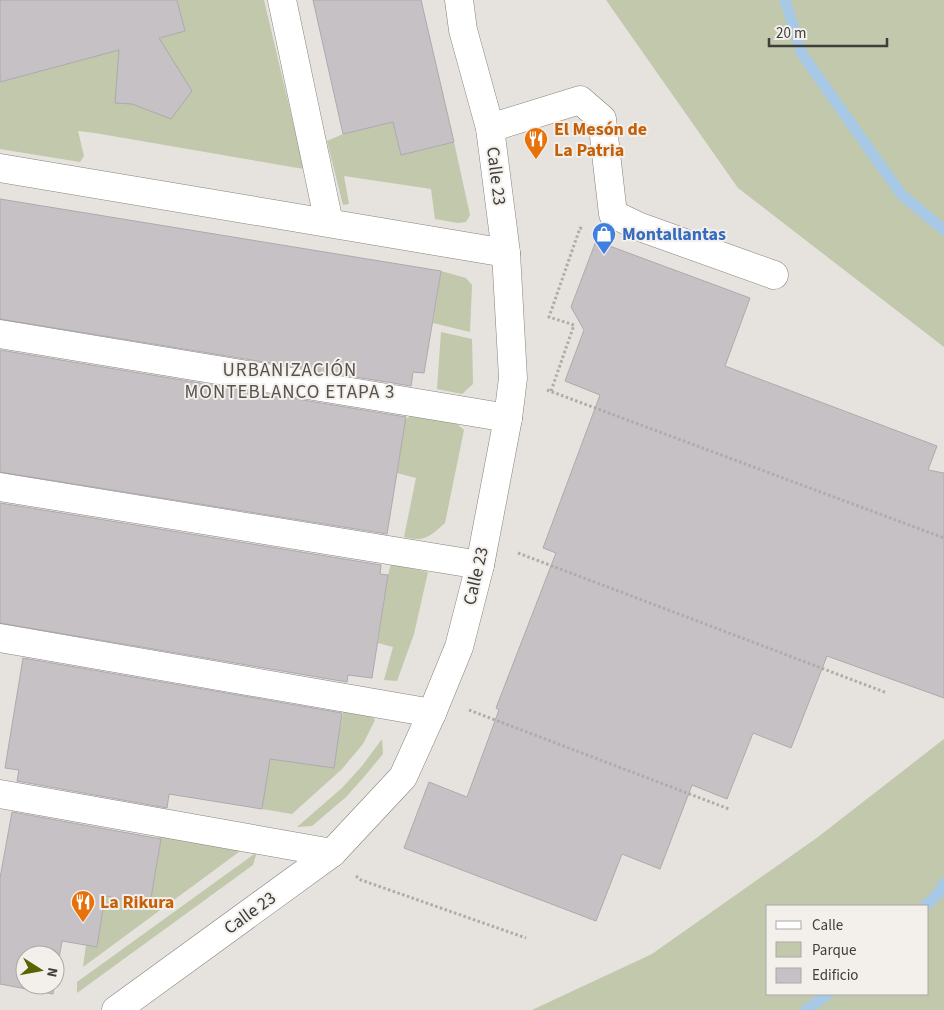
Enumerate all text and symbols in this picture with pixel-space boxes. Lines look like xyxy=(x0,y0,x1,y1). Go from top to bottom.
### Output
scale bar xyxy=(769,15,886,47)
text: 20 m xyxy=(776,23,806,44)
place label: El Mesón de La Patria xyxy=(554,117,647,163)
restaurant icon: El Mesón de La Patria xyxy=(523,126,549,160)
street label: Calle 23 xyxy=(480,145,512,207)
shop icon: Montallantas xyxy=(591,221,617,255)
place label: Montallantas xyxy=(622,222,726,247)
district label: URBANIZACIÓN MONTEBLANCO ETAPA 3 xyxy=(185,357,395,406)
street label: Calle 23 xyxy=(457,544,495,608)
street label: Calle 23 xyxy=(219,886,281,940)
restaurant icon: La Rikura xyxy=(70,889,96,923)
place label: La Rikura xyxy=(100,890,174,915)
legend xyxy=(766,905,929,995)
text: Calle xyxy=(812,915,843,936)
text: Parque xyxy=(812,940,856,961)
north arrow xyxy=(15,945,65,995)
text: Edificio xyxy=(812,965,859,986)
text: N xyxy=(41,966,62,979)

